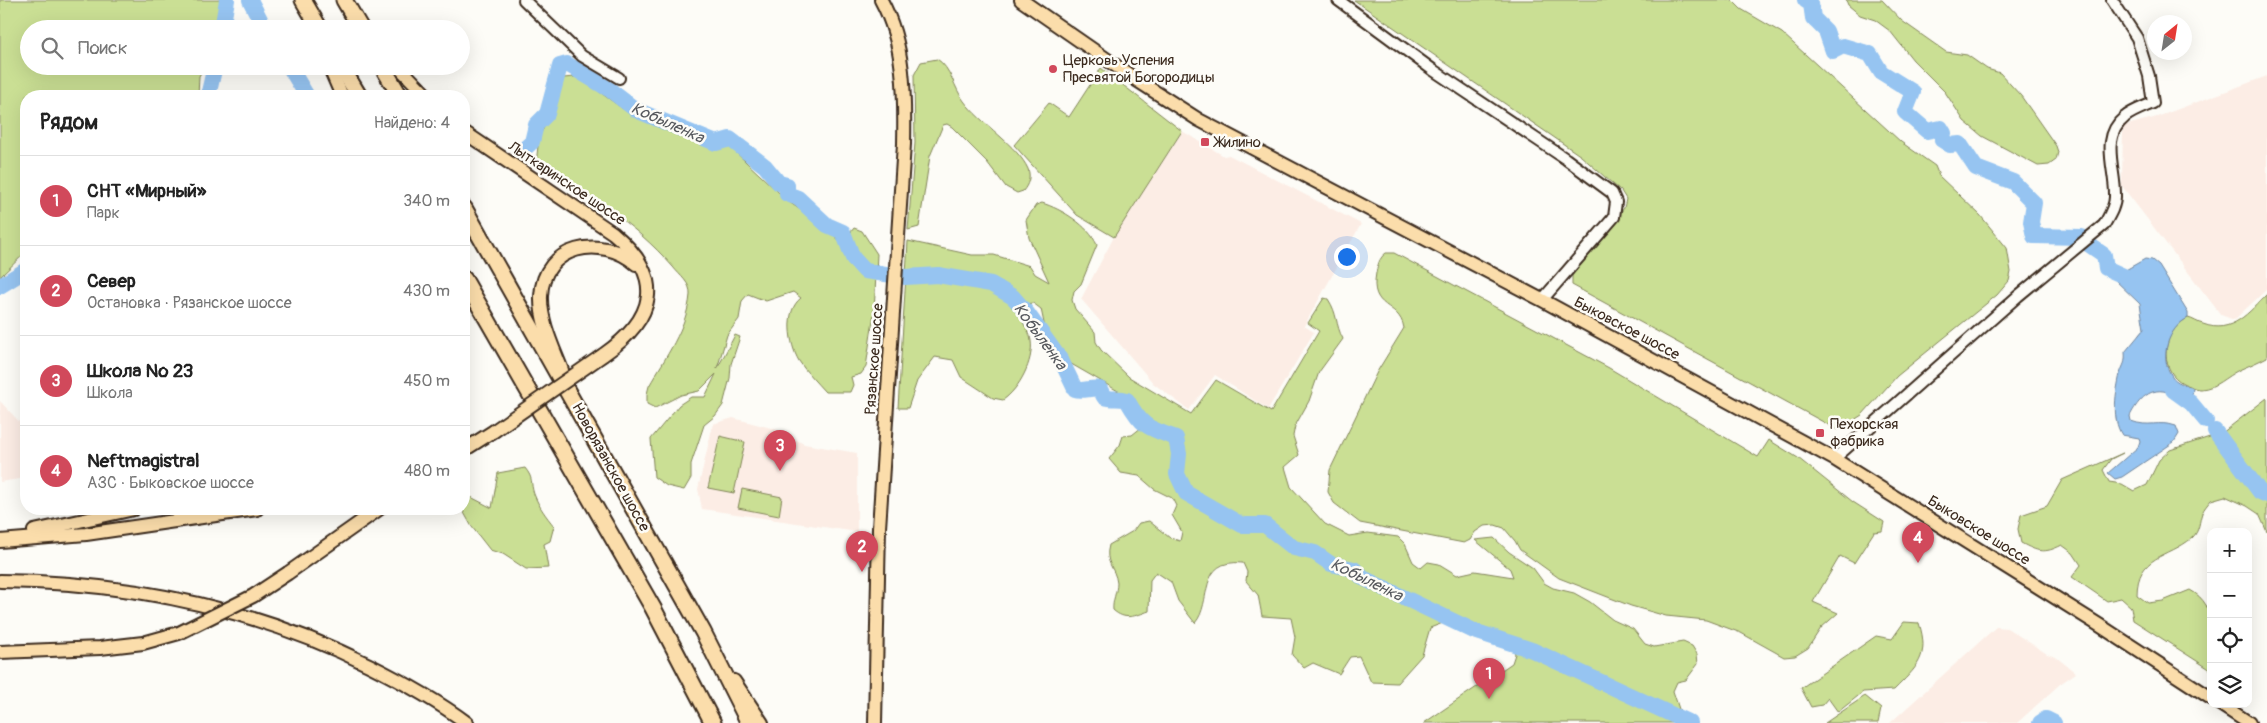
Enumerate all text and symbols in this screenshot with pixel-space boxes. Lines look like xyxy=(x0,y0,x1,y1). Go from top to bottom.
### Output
north arrow xyxy=(2147,15,2192,60)
search box xyxy=(20,20,470,75)
icon: search xyxy=(38,34,66,62)
text: Поиск xyxy=(78,36,128,60)
place label: Церковь Успения Пресвятой Богородицы xyxy=(1063,51,1215,87)
marker: Церковь Успения Пресвятой Богородицы xyxy=(1047,63,1059,75)
water label: Кобыленка xyxy=(628,98,708,148)
text: Рядом xyxy=(40,109,98,136)
text: Найдено: 4 xyxy=(374,113,450,133)
place label: Жилино xyxy=(1213,133,1261,152)
marker: Жилино xyxy=(1199,136,1211,148)
street label: Лыткаринское шоссе xyxy=(504,137,630,230)
text: СНТ «Мирный» xyxy=(87,179,206,203)
text: 1 xyxy=(53,191,59,211)
text: 340 m xyxy=(403,191,450,211)
text: Парк xyxy=(87,203,120,223)
your location xyxy=(1334,244,1360,270)
text: Север xyxy=(87,269,136,293)
text: 2 xyxy=(52,281,60,301)
text: 430 m xyxy=(403,281,450,301)
text: Остановка · Рязанское шоссе xyxy=(87,293,292,313)
street label: Быковское шоссе xyxy=(1571,293,1683,365)
water label: Кобыленка xyxy=(1009,299,1072,375)
street label: Рязанское шоссе xyxy=(861,302,888,415)
text: Школа № 23 xyxy=(87,359,193,383)
text: 3 xyxy=(52,371,60,391)
text: 450 m xyxy=(403,371,450,391)
text: Школа xyxy=(87,383,133,403)
street label: Новорязанское шоссе xyxy=(567,400,654,535)
place label: Пехорская фабрика xyxy=(1830,415,1898,451)
marker: Пехорская фабрика xyxy=(1814,427,1826,439)
pin: 3 xyxy=(764,430,796,471)
text: Neftmagistral xyxy=(87,449,200,473)
text: 4 xyxy=(51,461,61,481)
text: 480 m xyxy=(404,461,450,481)
text: АЗС · Быковское шоссе xyxy=(87,473,254,493)
street label: Быковское шоссе xyxy=(1924,491,2034,570)
pin: 4 xyxy=(1902,522,1934,563)
map controls xyxy=(2207,528,2252,708)
button: + xyxy=(2207,528,2252,573)
pin: 2 xyxy=(846,531,878,572)
water label: Кобыленка xyxy=(1327,554,1407,607)
button: − xyxy=(2207,573,2252,618)
button: locate xyxy=(2207,618,2252,663)
pin: 1 xyxy=(1473,658,1505,699)
button: layers xyxy=(2207,663,2252,708)

